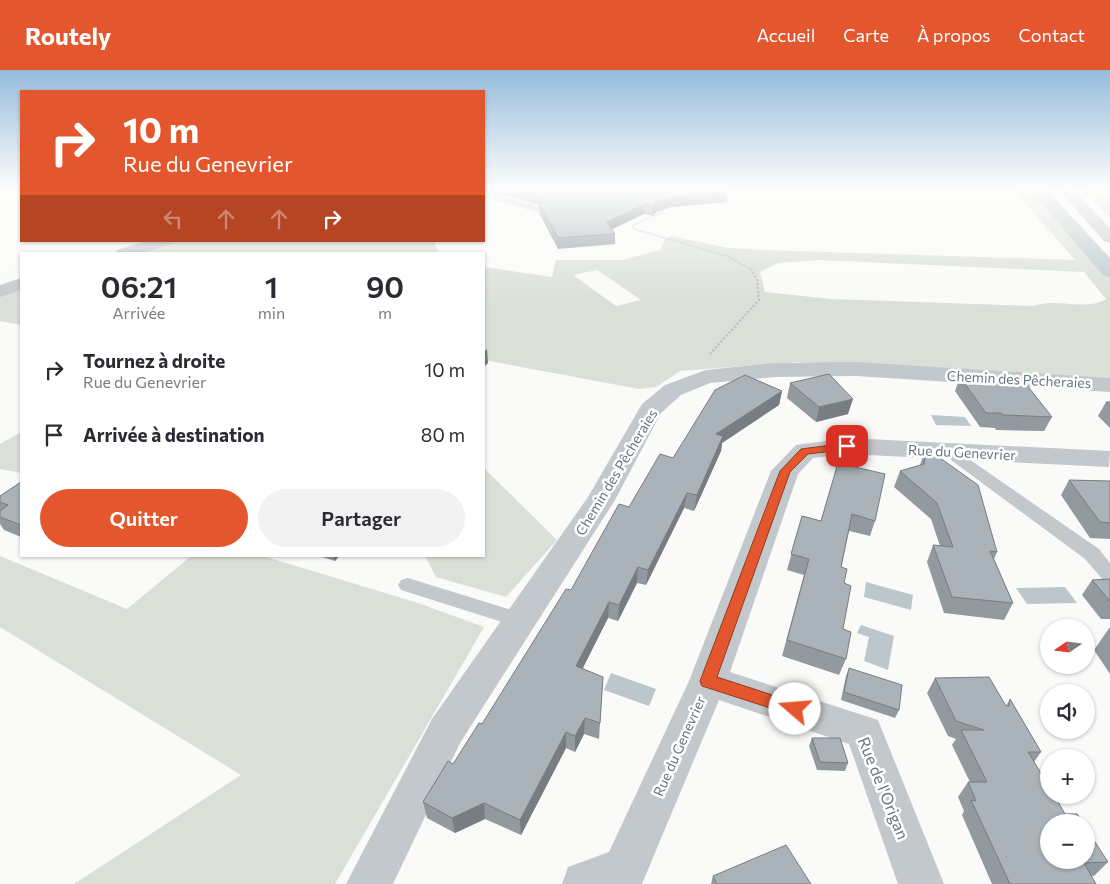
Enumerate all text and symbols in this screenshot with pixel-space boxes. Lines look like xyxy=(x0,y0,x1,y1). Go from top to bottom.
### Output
text: Routely xyxy=(25,21,111,50)
text: Accueil xyxy=(757,24,815,46)
text: Carte xyxy=(843,24,889,46)
text: À propos xyxy=(917,24,991,46)
text: Contact xyxy=(1019,24,1085,46)
text: 10 m xyxy=(123,107,199,150)
icon: right xyxy=(40,110,105,175)
text: Rue du Genevrier xyxy=(123,150,293,177)
icon: left xyxy=(159,205,187,233)
icon: ahead xyxy=(212,205,240,233)
icon: ahead xyxy=(265,205,293,233)
icon: right xyxy=(318,205,346,233)
text: 06:21 xyxy=(101,267,177,304)
text: 1 xyxy=(265,267,278,304)
text: 90 xyxy=(366,267,404,304)
text: Arrivée xyxy=(113,303,165,322)
text: min xyxy=(258,303,285,322)
text: m xyxy=(378,303,392,322)
text: Tournez à droite xyxy=(83,349,225,372)
icon: right xyxy=(40,356,68,384)
text: 10 m xyxy=(424,358,465,381)
street label: Chemin des Pêcheraies xyxy=(946,367,1092,391)
text: Rue du Genevrier xyxy=(83,372,206,391)
street label: Chemin des Pêcheraies xyxy=(572,406,660,538)
icon: arrive xyxy=(40,421,68,449)
text: Arrivée à destination xyxy=(83,423,265,446)
text: 80 m xyxy=(421,423,465,446)
pin xyxy=(826,425,868,467)
icon: arrive xyxy=(833,432,861,460)
street label: Rue du Genevrier xyxy=(908,441,1017,463)
button: Quitter xyxy=(40,489,248,547)
button: Partager xyxy=(258,489,465,547)
north arrow xyxy=(1040,619,1095,674)
map controls xyxy=(1040,619,1095,869)
position arrow xyxy=(768,682,820,734)
button: sound xyxy=(1040,684,1095,739)
street label: Rue du Genevrier xyxy=(649,693,709,799)
street label: Rue de l'Origan xyxy=(855,734,913,842)
button: + xyxy=(1040,749,1095,804)
button: − xyxy=(1040,814,1095,869)

